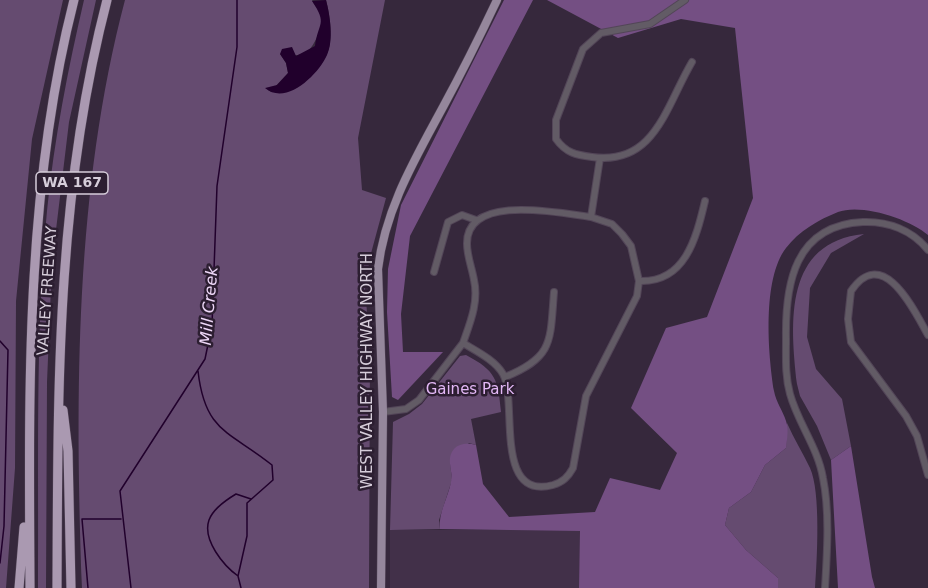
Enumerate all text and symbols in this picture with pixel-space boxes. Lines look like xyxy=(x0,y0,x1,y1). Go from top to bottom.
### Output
road number: WA 167 xyxy=(36,172,108,194)
street label: VALLEY FREEWAY xyxy=(34,226,62,356)
street label: WEST VALLEY HIGHWAY NORTH xyxy=(359,253,377,489)
water label: Mill Creek xyxy=(197,266,223,346)
park label: Gaines Park xyxy=(426,381,514,399)

